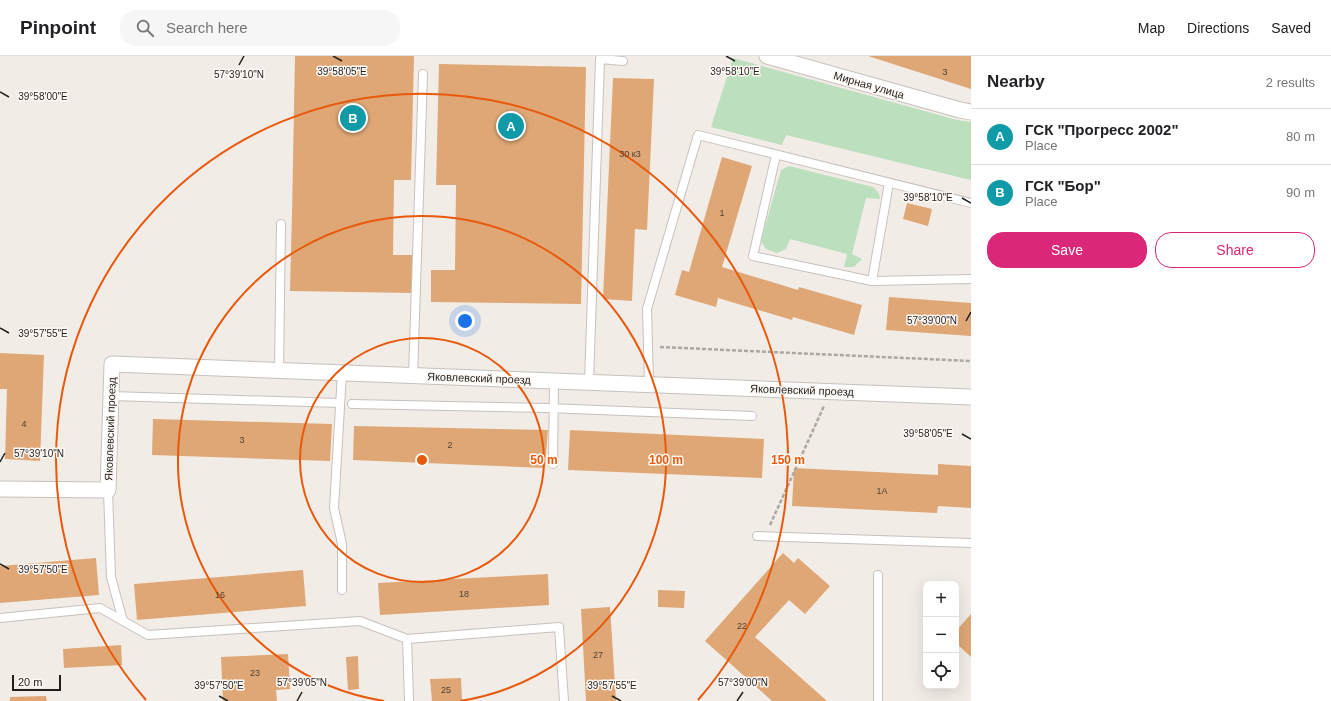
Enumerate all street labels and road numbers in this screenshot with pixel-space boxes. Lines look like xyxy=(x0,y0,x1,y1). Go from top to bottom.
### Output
street label: Мирная улица xyxy=(832,69,907,101)
street label: Яковлевский проезд xyxy=(427,370,532,386)
street label: Яковлевский проезд xyxy=(102,376,118,481)
street label: Яковлевский проезд xyxy=(750,382,855,398)

